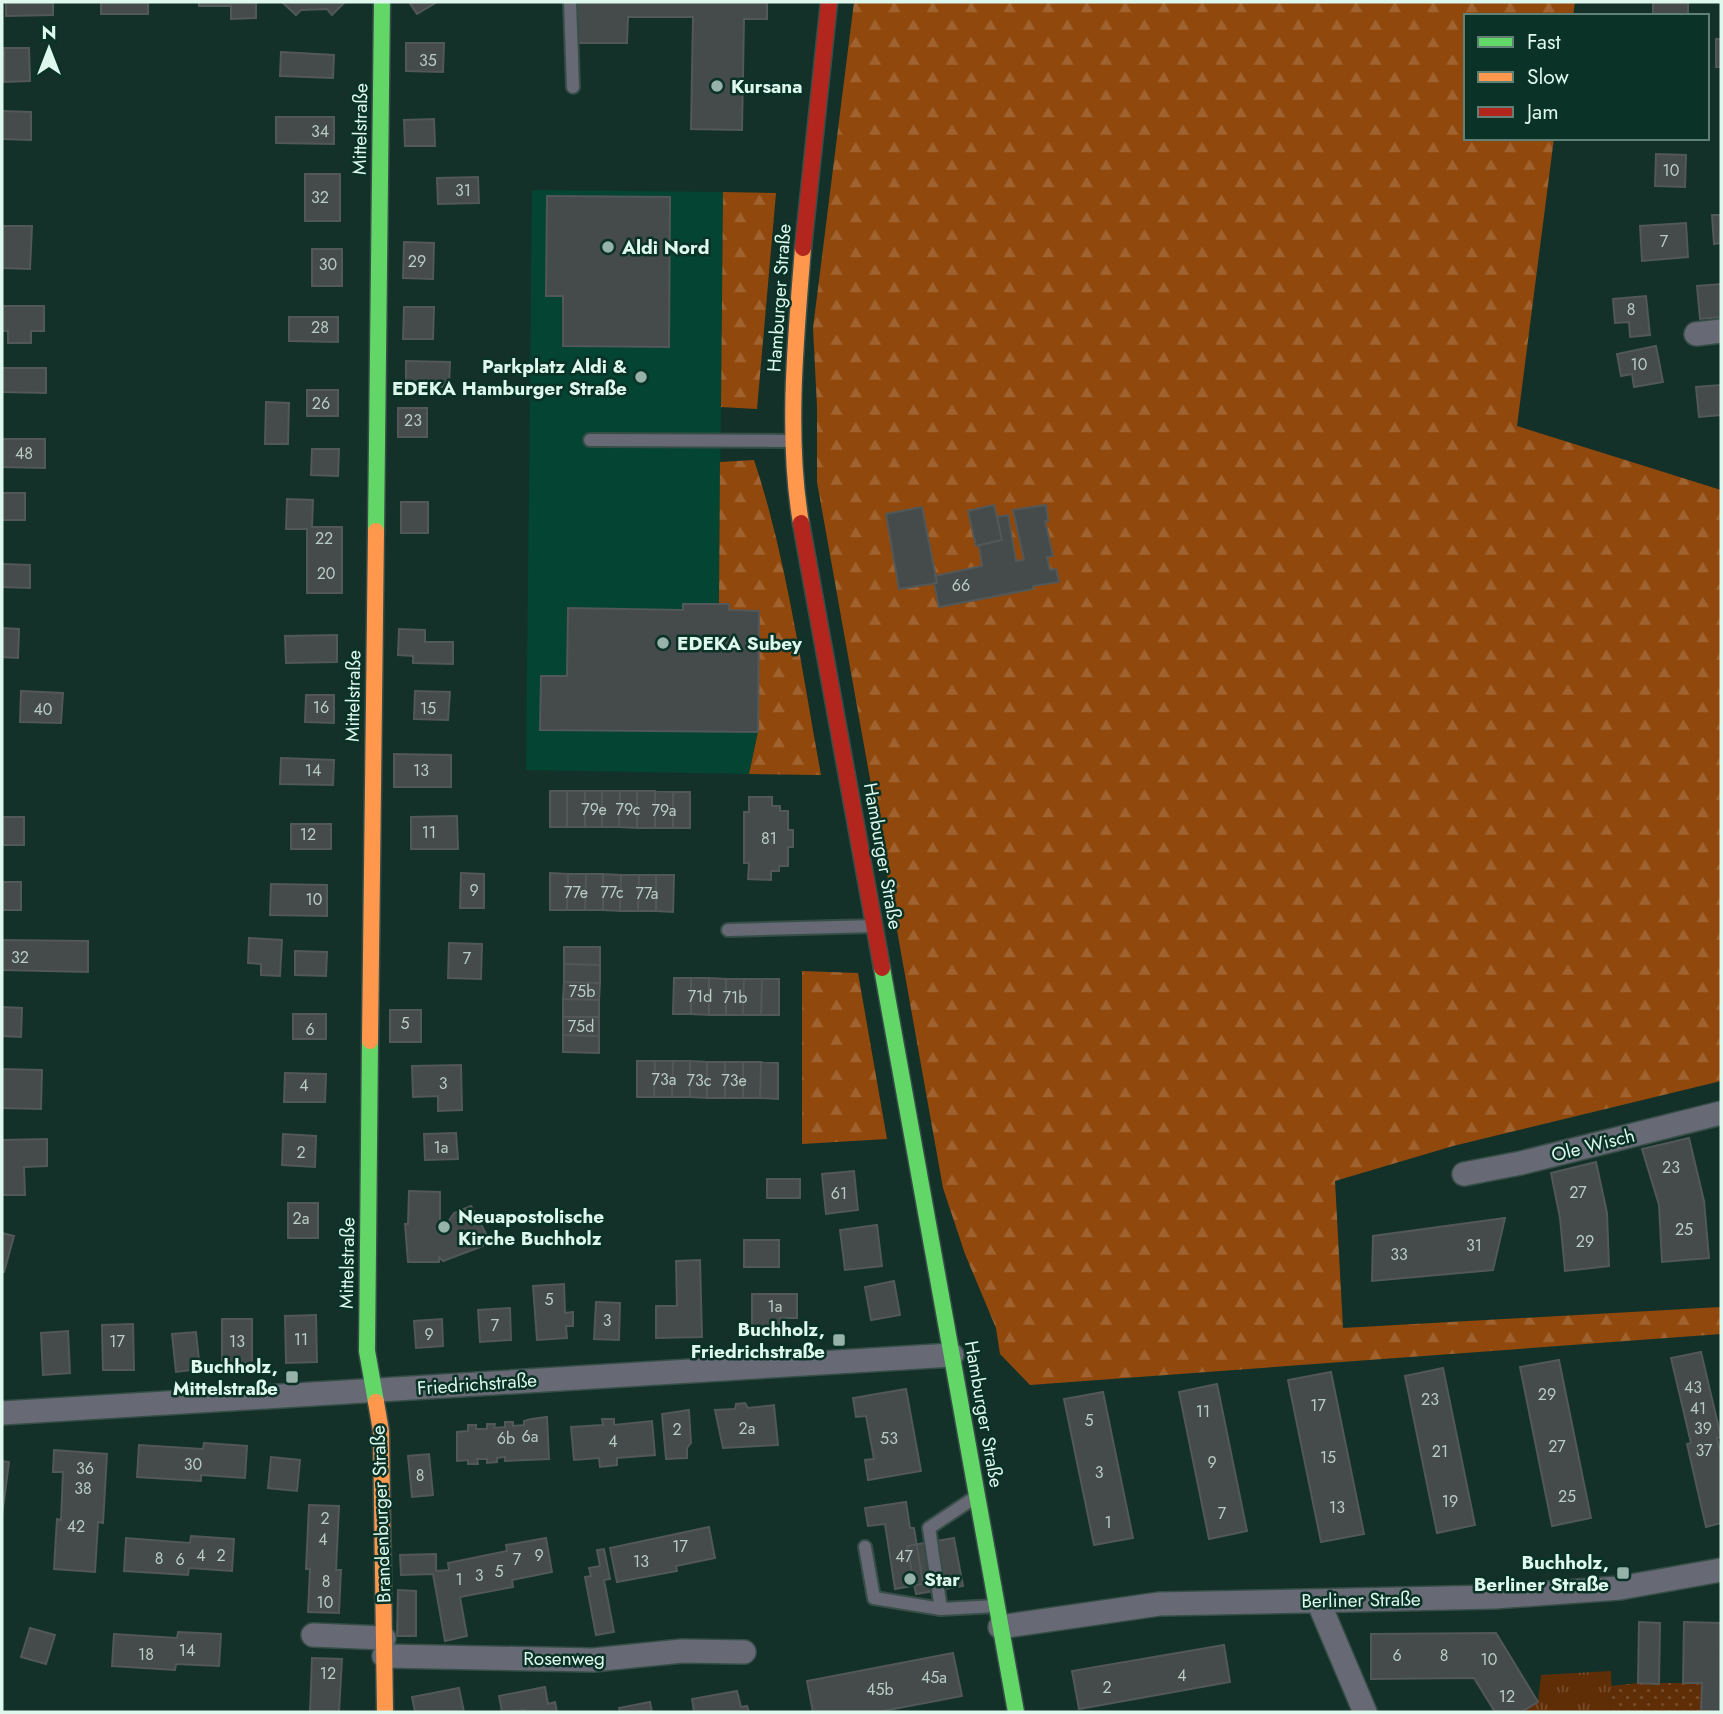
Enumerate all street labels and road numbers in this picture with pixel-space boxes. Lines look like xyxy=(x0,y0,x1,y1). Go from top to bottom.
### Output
street label: Mittelstraße xyxy=(346,83,374,175)
street label: Hamburger Straße xyxy=(760,223,798,373)
street label: Mittelstraße xyxy=(339,650,367,742)
street label: Hamburger Straße xyxy=(857,781,909,932)
street label: Ole Wisch xyxy=(1548,1122,1638,1168)
street label: Mittelstraße xyxy=(333,1217,361,1309)
street label: Hamburger Straße xyxy=(958,1339,1010,1490)
street label: Friedrichstraße xyxy=(416,1366,538,1402)
street label: Brandenburger Straße xyxy=(364,1424,398,1603)
street label: Berliner Straße xyxy=(1301,1585,1421,1615)
street label: Rosenweg xyxy=(523,1645,605,1672)

